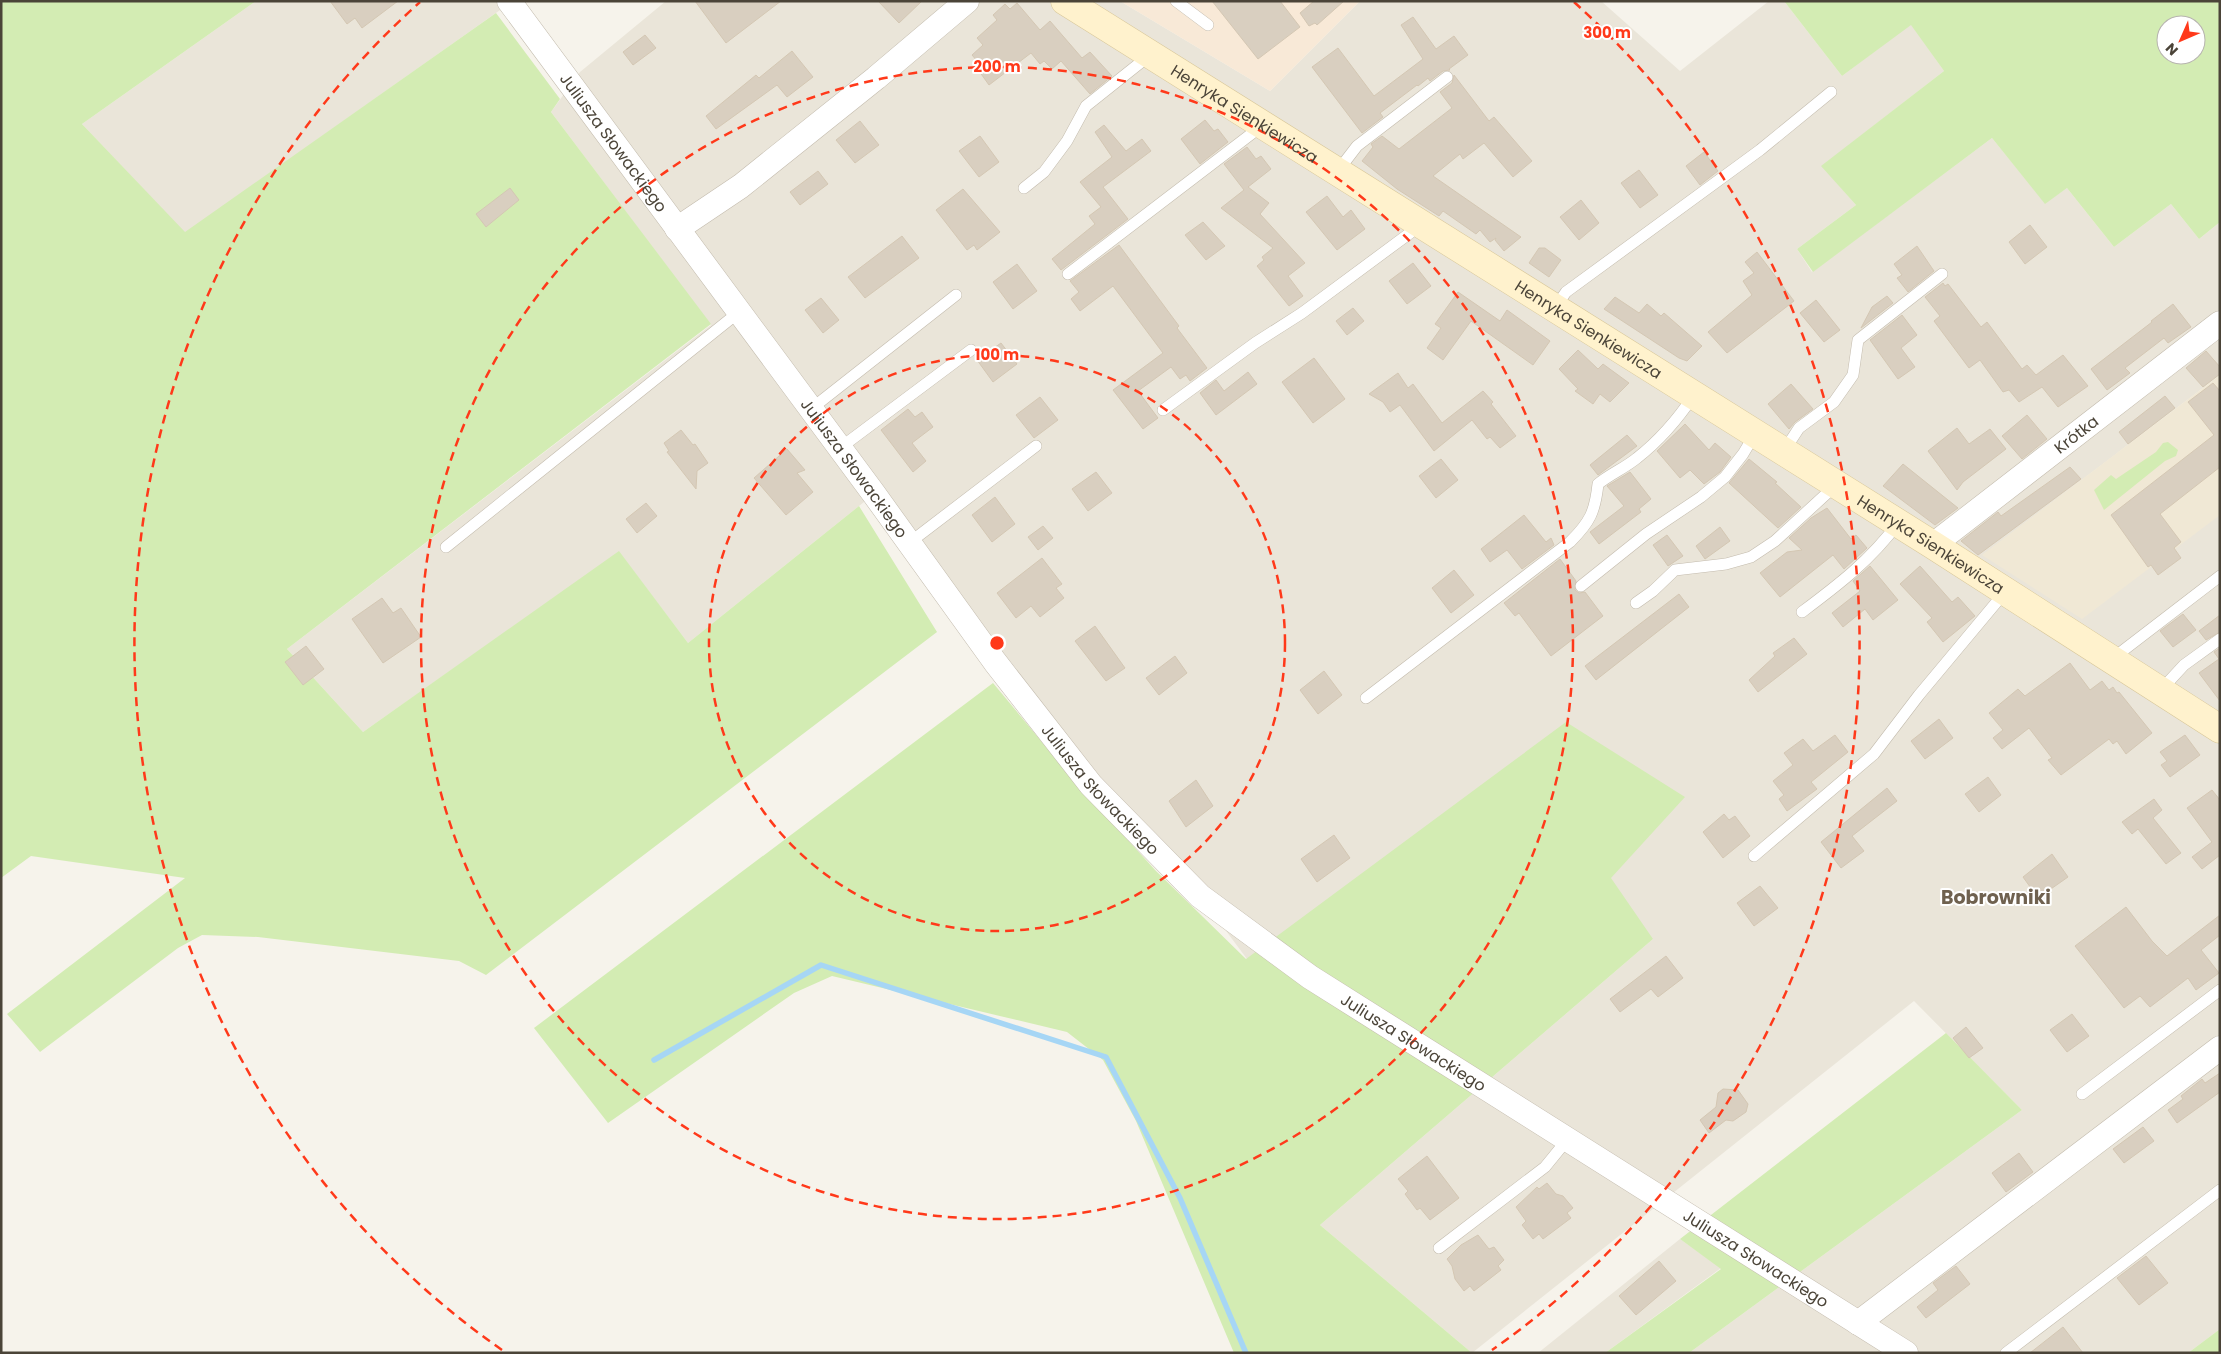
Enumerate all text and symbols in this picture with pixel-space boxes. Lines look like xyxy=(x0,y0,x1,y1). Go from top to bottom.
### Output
north arrow xyxy=(2156,15,2206,65)
text: 300 m xyxy=(1583,22,1631,43)
text: N xyxy=(2161,38,2183,60)
text: 200 m xyxy=(973,56,1021,77)
street label: Henryka Sienkiewicza xyxy=(1166,59,1323,169)
street label: Juliusza Słowackiego xyxy=(554,68,673,217)
street label: Henryka Sienkiewicza xyxy=(1510,275,1667,385)
text: 100 m xyxy=(975,344,1019,365)
street label: Juliusza Słowackiego xyxy=(795,394,913,543)
street label: Krótka xyxy=(2049,410,2104,459)
street label: Henryka Sienkiewicza xyxy=(1853,489,2009,600)
centre of rings xyxy=(988,634,1006,652)
street label: Juliusza Słowackiego xyxy=(1036,719,1164,860)
district label: Bobrowniki xyxy=(1941,884,2051,911)
street label: Juliusza Słowackiego xyxy=(1336,988,1490,1097)
street label: Juliusza Słowackiego xyxy=(1678,1204,1833,1313)

